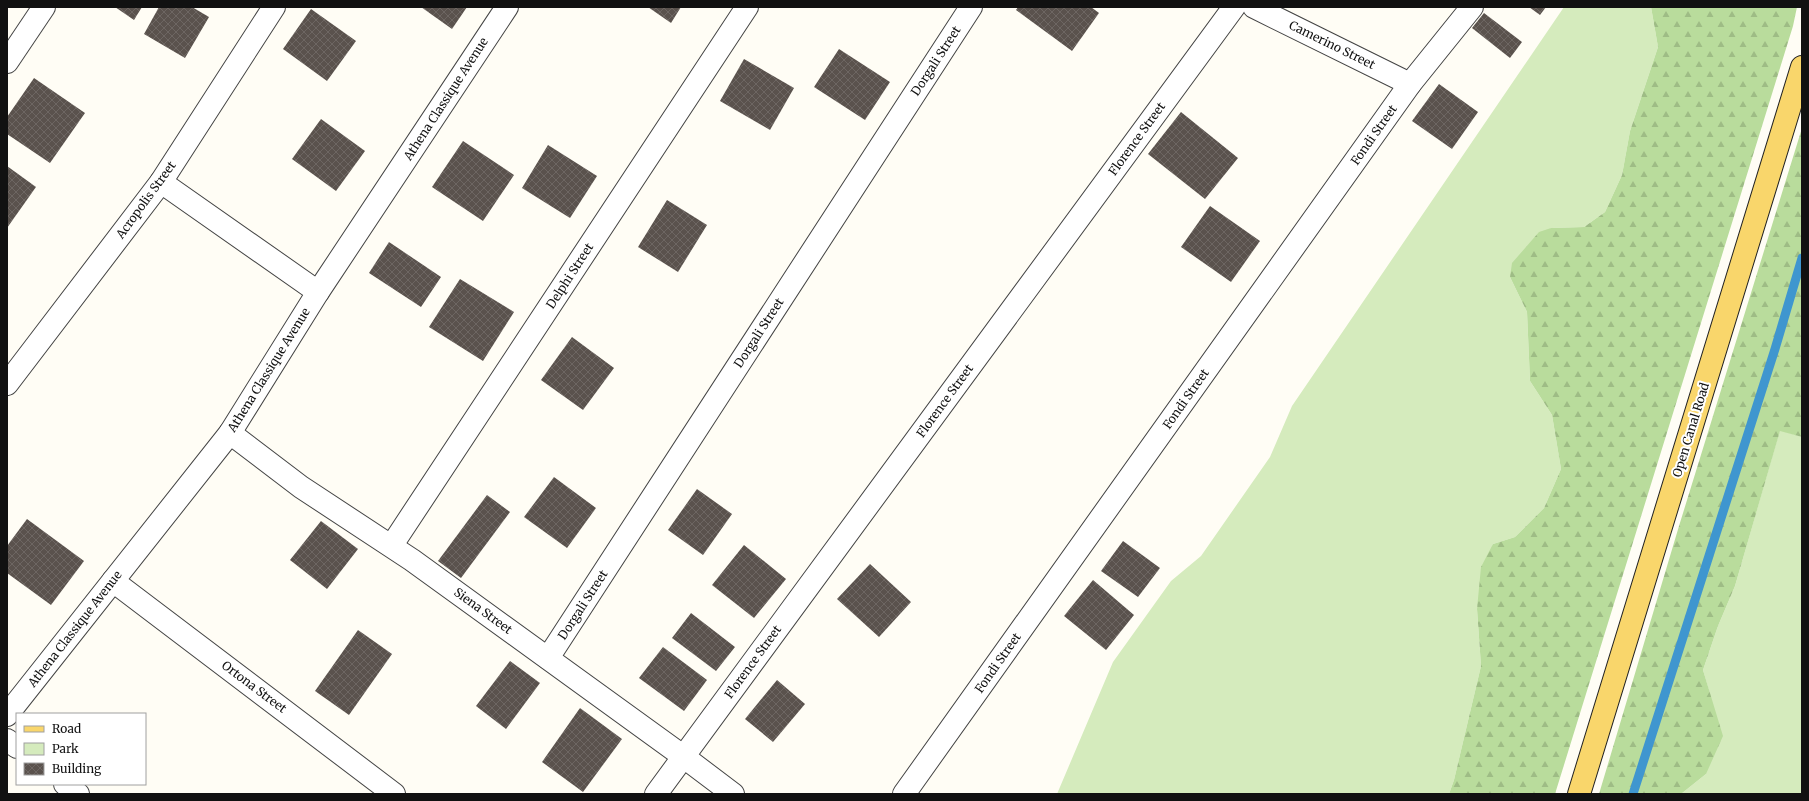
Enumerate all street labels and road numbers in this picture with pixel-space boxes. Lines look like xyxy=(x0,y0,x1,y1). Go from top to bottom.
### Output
street label: Camerino Street xyxy=(1287,17,1378,72)
street label: Dorgali Street xyxy=(908,23,964,98)
street label: Athena Classique Avenue xyxy=(400,34,491,164)
street label: Florence Street xyxy=(1105,99,1168,178)
street label: Fondi Street xyxy=(1347,101,1400,168)
street label: Acropolis Street xyxy=(112,158,179,242)
street label: Delphi Street xyxy=(543,240,597,311)
street label: Dorgali Street xyxy=(731,295,787,370)
street label: Athena Classique Avenue xyxy=(224,305,313,435)
street label: Florence Street xyxy=(913,361,976,440)
street label: Fondi Street xyxy=(1159,365,1212,432)
street label: Open Canal Road xyxy=(1669,381,1712,479)
street label: Dorgali Street xyxy=(555,567,611,642)
street label: Athena Classique Avenue xyxy=(24,568,125,691)
street label: Siena Street xyxy=(451,584,516,637)
street label: Florence Street xyxy=(721,622,784,701)
street label: Fondi Street xyxy=(971,629,1024,696)
street label: Ortona Street xyxy=(219,657,290,716)

